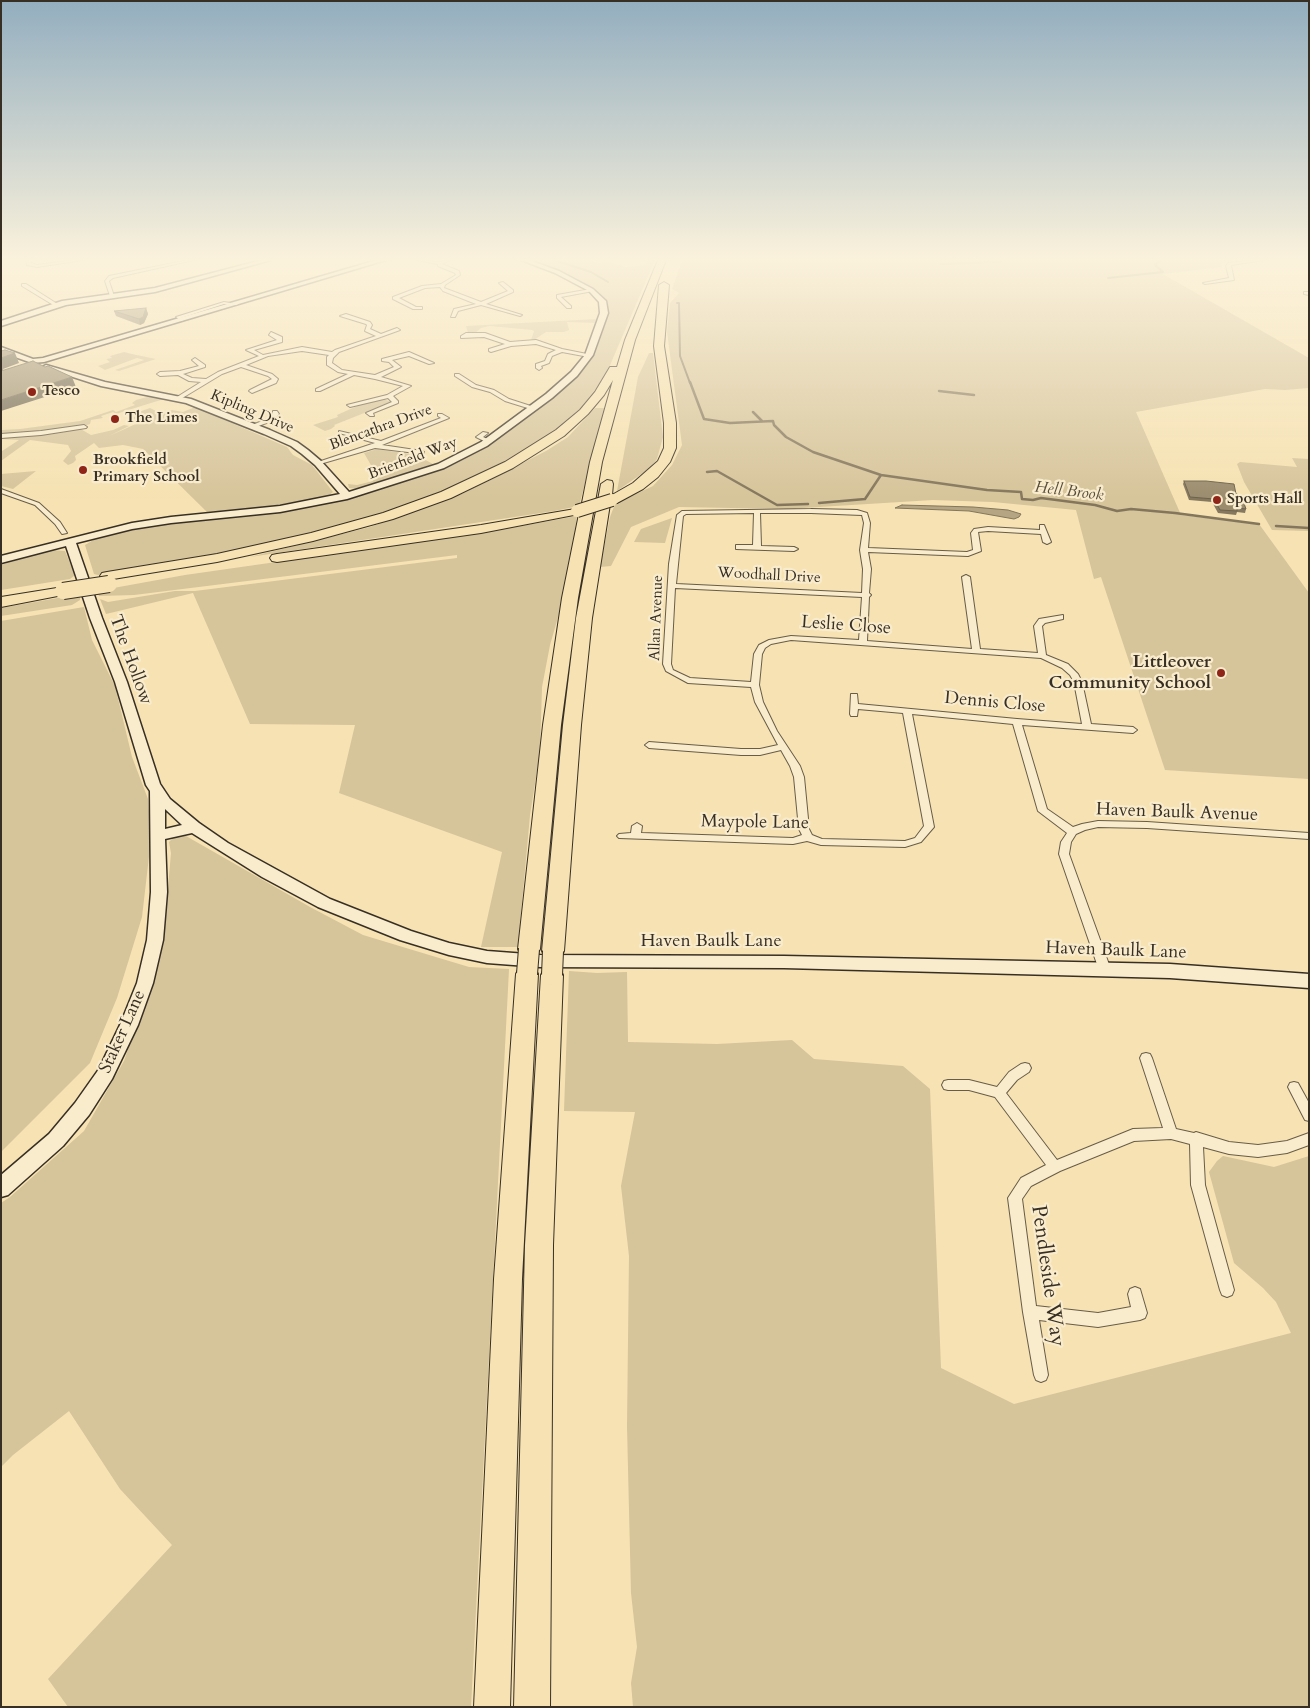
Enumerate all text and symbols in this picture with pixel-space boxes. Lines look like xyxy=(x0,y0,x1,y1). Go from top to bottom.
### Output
place label: Tesco xyxy=(42,383,80,401)
marker: Tesco xyxy=(26,386,38,398)
street label: Kipling Drive xyxy=(208,386,296,438)
street label: Blencathra Drive xyxy=(327,401,435,455)
place label: The Limes xyxy=(125,410,198,428)
marker: The Limes xyxy=(109,413,121,425)
street label: Brierfield Way xyxy=(366,434,460,484)
place label: Brookfield Primary School xyxy=(93,452,200,487)
marker: Brookfield Primary School xyxy=(77,464,89,476)
water label: Hell Brook xyxy=(1034,478,1104,506)
place label: Sports Hall xyxy=(1227,491,1302,509)
marker: Sports Hall xyxy=(1211,494,1223,506)
street label: Woodhall Drive xyxy=(717,564,821,588)
street label: Allan Avenue xyxy=(647,575,667,661)
street label: The Hollow xyxy=(104,612,156,708)
street label: Leslie Close xyxy=(800,612,892,640)
place label: Littleover Community School xyxy=(1048,652,1211,694)
marker: Littleover Community School xyxy=(1215,667,1227,679)
street label: Dennis Close xyxy=(944,688,1046,718)
street label: Haven Baulk Avenue xyxy=(1095,799,1259,827)
street label: Maypole Lane xyxy=(701,811,809,835)
street label: Haven Baulk Lane xyxy=(640,931,782,953)
street label: Haven Baulk Lane xyxy=(1045,938,1187,964)
street label: Staker Lane xyxy=(95,987,151,1077)
street label: Pendleside Way xyxy=(1025,1204,1069,1348)

